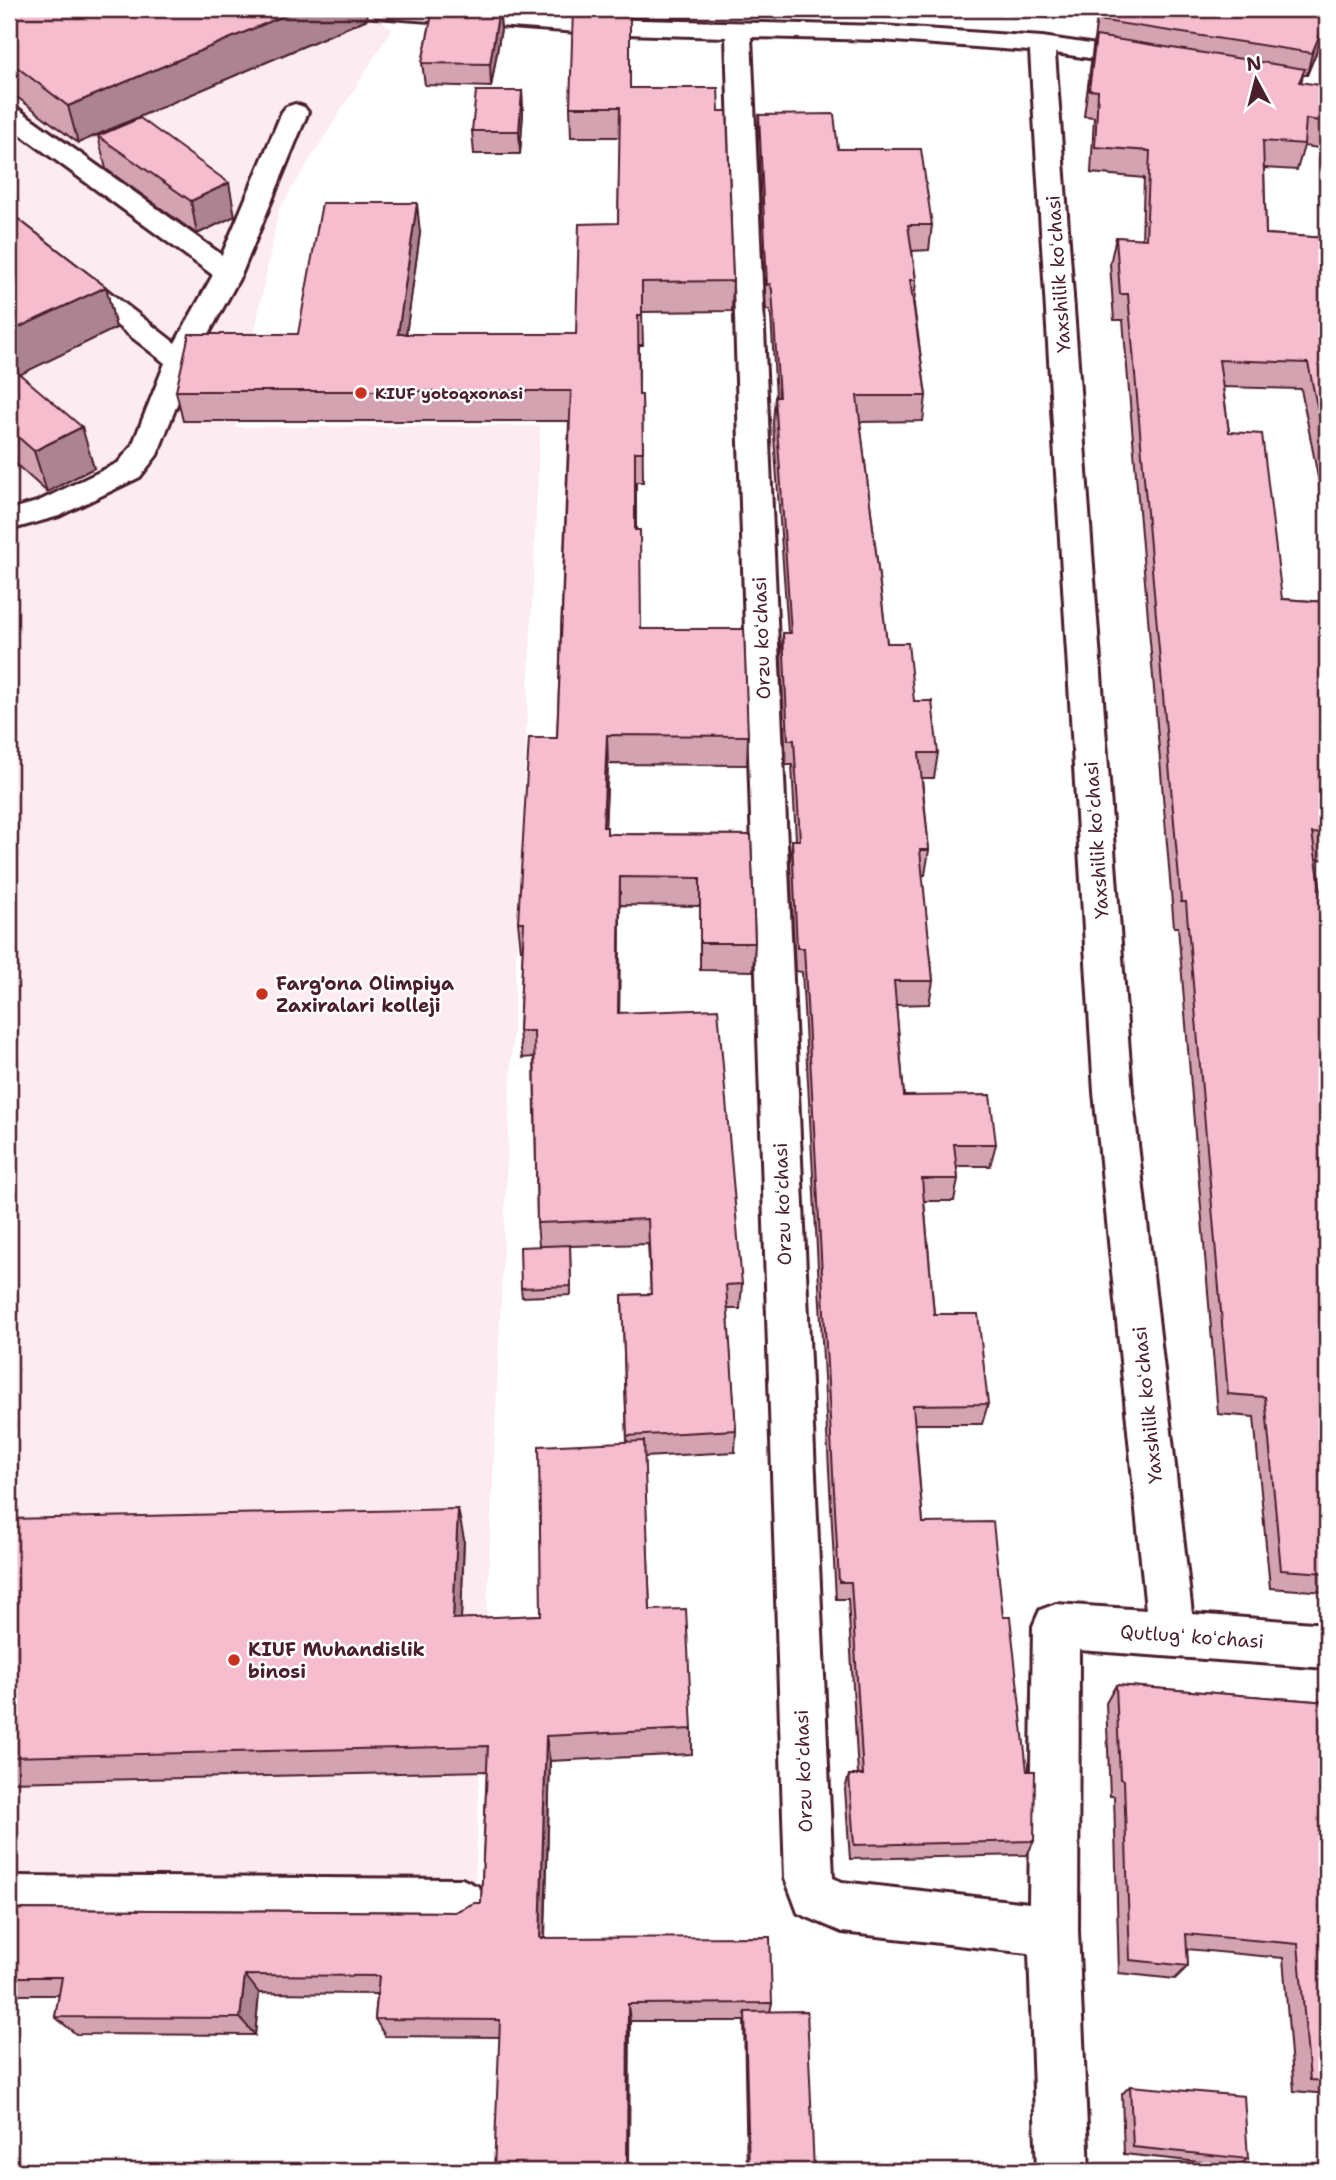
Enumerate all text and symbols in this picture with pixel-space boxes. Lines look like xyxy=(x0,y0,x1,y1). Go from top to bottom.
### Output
north arrow xyxy=(1220,46,1290,116)
text: N xyxy=(1245,50,1263,77)
street label: Yaxshilik koʻchasi xyxy=(1041,194,1076,354)
place label: KIUF yotoqxonasi xyxy=(375,383,523,404)
marker: KIUF yotoqxonasi xyxy=(353,385,369,401)
street label: Orzu koʻchasi xyxy=(747,576,776,700)
street label: Yaxshilik koʻchasi xyxy=(1079,760,1114,920)
place label: Farg'ona Olimpiya Zaxiralari kolleji xyxy=(276,971,454,1018)
marker: Farg'ona Olimpiya Zaxiralari kolleji xyxy=(254,986,270,1002)
street label: Orzu koʻchasi xyxy=(768,1142,797,1266)
street label: Yaxshilik koʻchasi xyxy=(1127,1325,1168,1485)
street label: Qutlugʻ koʻchasi xyxy=(1119,1619,1265,1654)
place label: KIUF Muhandislik binosi xyxy=(248,1637,425,1684)
marker: KIUF Muhandislik binosi xyxy=(226,1652,242,1668)
street label: Orzu koʻchasi xyxy=(789,1709,818,1833)

